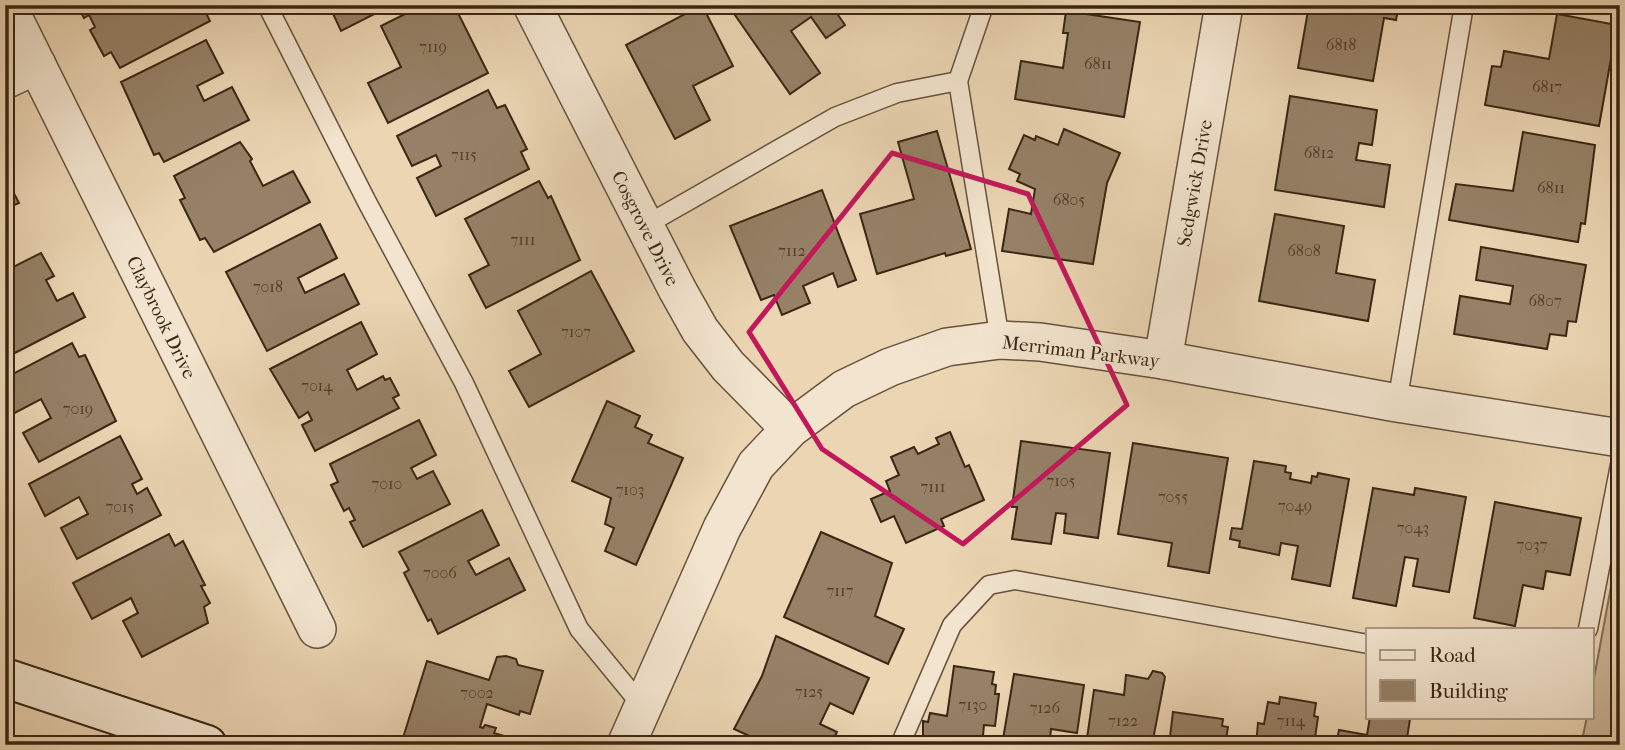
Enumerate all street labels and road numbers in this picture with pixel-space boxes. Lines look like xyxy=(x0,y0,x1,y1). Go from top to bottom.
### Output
street label: Sedgwick Drive xyxy=(1173,118,1217,248)
street label: Cosgrove Drive xyxy=(607,167,684,290)
street label: Claybrook Drive xyxy=(122,252,200,382)
street label: Merriman Parkway xyxy=(1001,331,1162,373)

